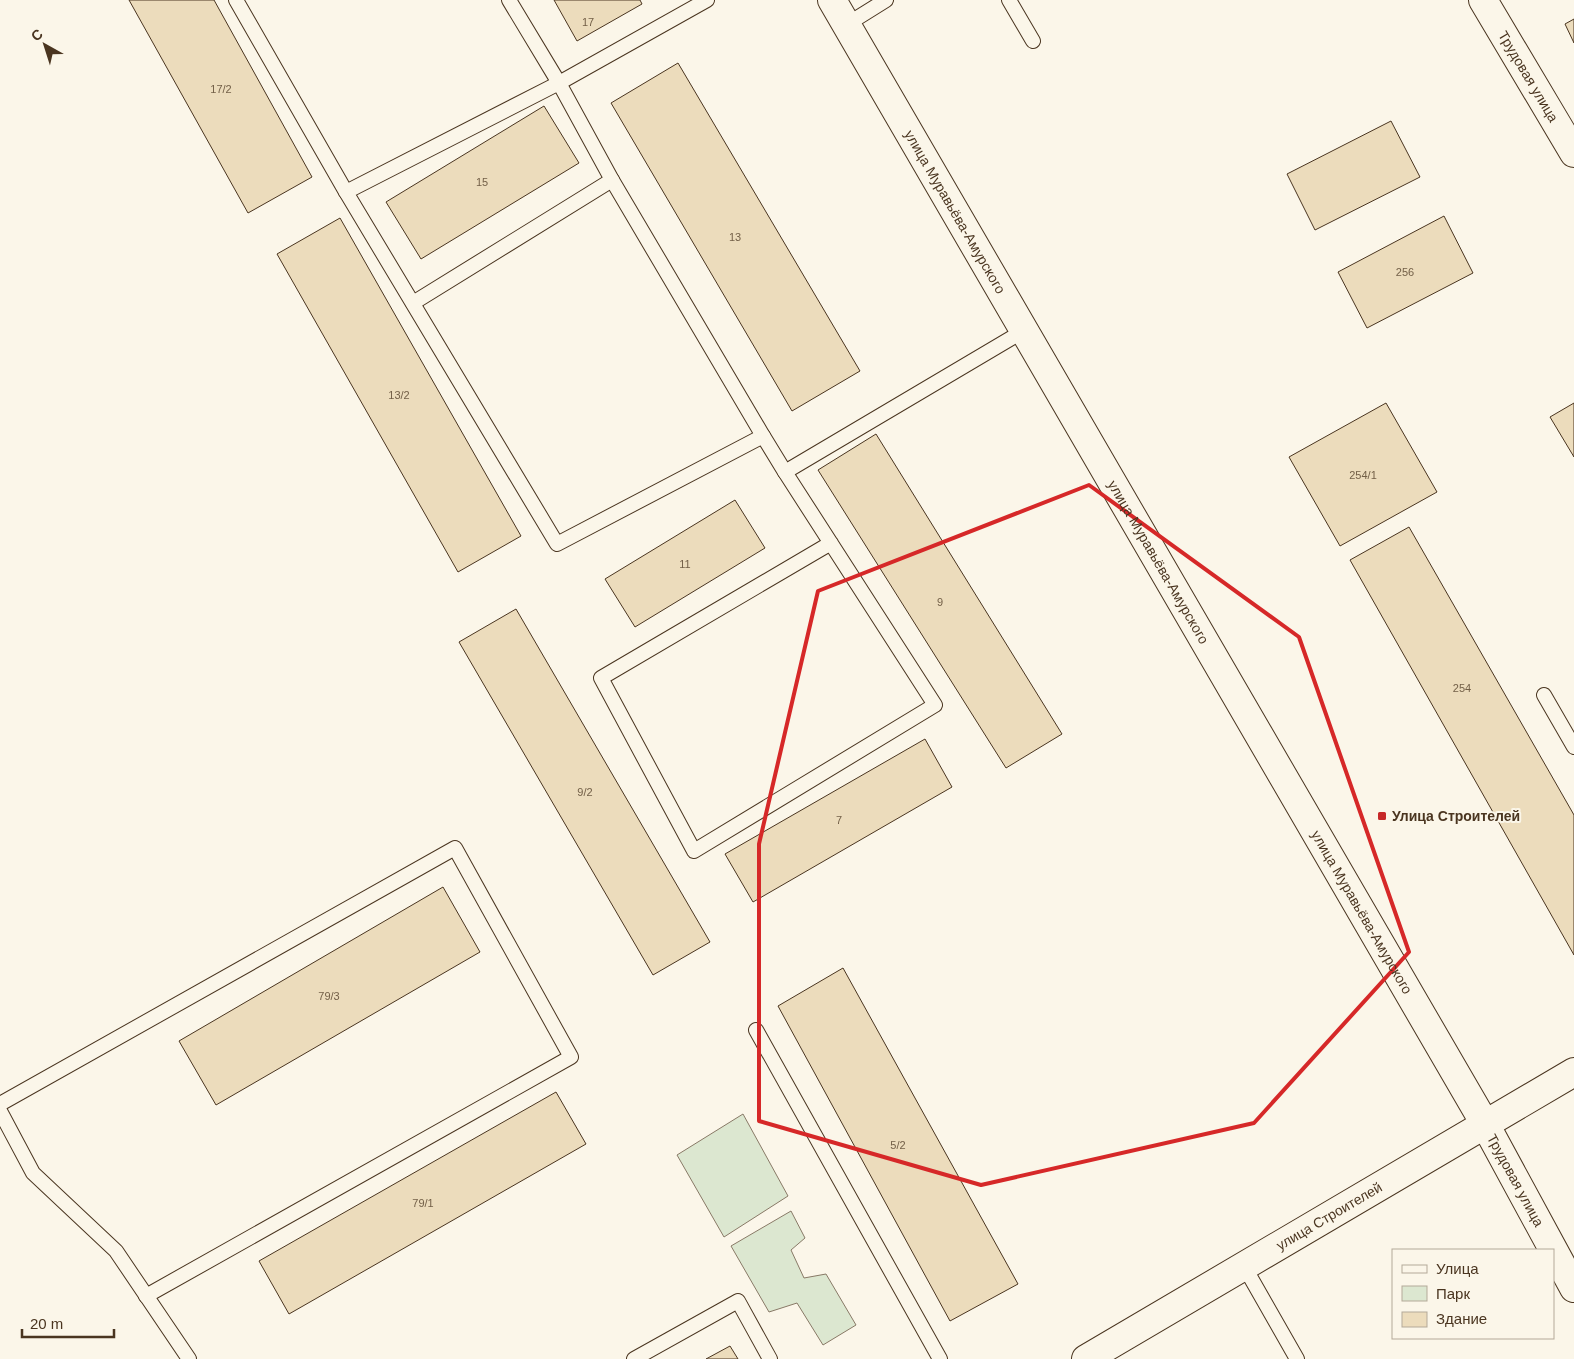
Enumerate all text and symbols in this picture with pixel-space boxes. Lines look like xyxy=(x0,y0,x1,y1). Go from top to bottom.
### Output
house number: 17 xyxy=(582,16,594,28)
north arrow xyxy=(20,20,70,70)
text: С xyxy=(28,25,46,44)
street label: Трудовая улица xyxy=(1495,28,1562,125)
house number: 17/2 xyxy=(210,83,232,95)
street label: улица Муравьёва-Амурского xyxy=(901,127,1009,297)
house number: 15 xyxy=(476,176,488,188)
house number: 13 xyxy=(729,231,741,243)
house number: 256 xyxy=(1396,266,1414,278)
house number: 13/2 xyxy=(388,389,410,401)
house number: 254/1 xyxy=(1349,469,1377,481)
street label: улица Муравьёва-Амурского xyxy=(1105,477,1212,647)
house number: 11 xyxy=(679,558,691,570)
house number: 9 xyxy=(937,596,943,608)
house number: 254 xyxy=(1453,682,1471,694)
house number: 9/2 xyxy=(577,786,593,798)
place label: Улица Строителей xyxy=(1392,808,1520,824)
marker: Улица Строителей xyxy=(1376,810,1388,822)
house number: 7 xyxy=(836,814,842,826)
street label: улица Муравьёва-Амурского xyxy=(1308,828,1416,997)
house number: 79/3 xyxy=(318,990,340,1002)
street label: Трудовая улица xyxy=(1484,1131,1547,1230)
house number: 5/2 xyxy=(890,1139,906,1151)
street label: улица Строителей xyxy=(1273,1179,1385,1253)
house number: 79/1 xyxy=(412,1197,434,1209)
legend xyxy=(1392,1249,1554,1339)
text: Улица xyxy=(1436,1260,1479,1277)
text: Парк xyxy=(1436,1285,1470,1302)
scale bar xyxy=(22,1306,115,1338)
text: Здание xyxy=(1436,1310,1487,1327)
text: 20 m xyxy=(30,1315,63,1332)

